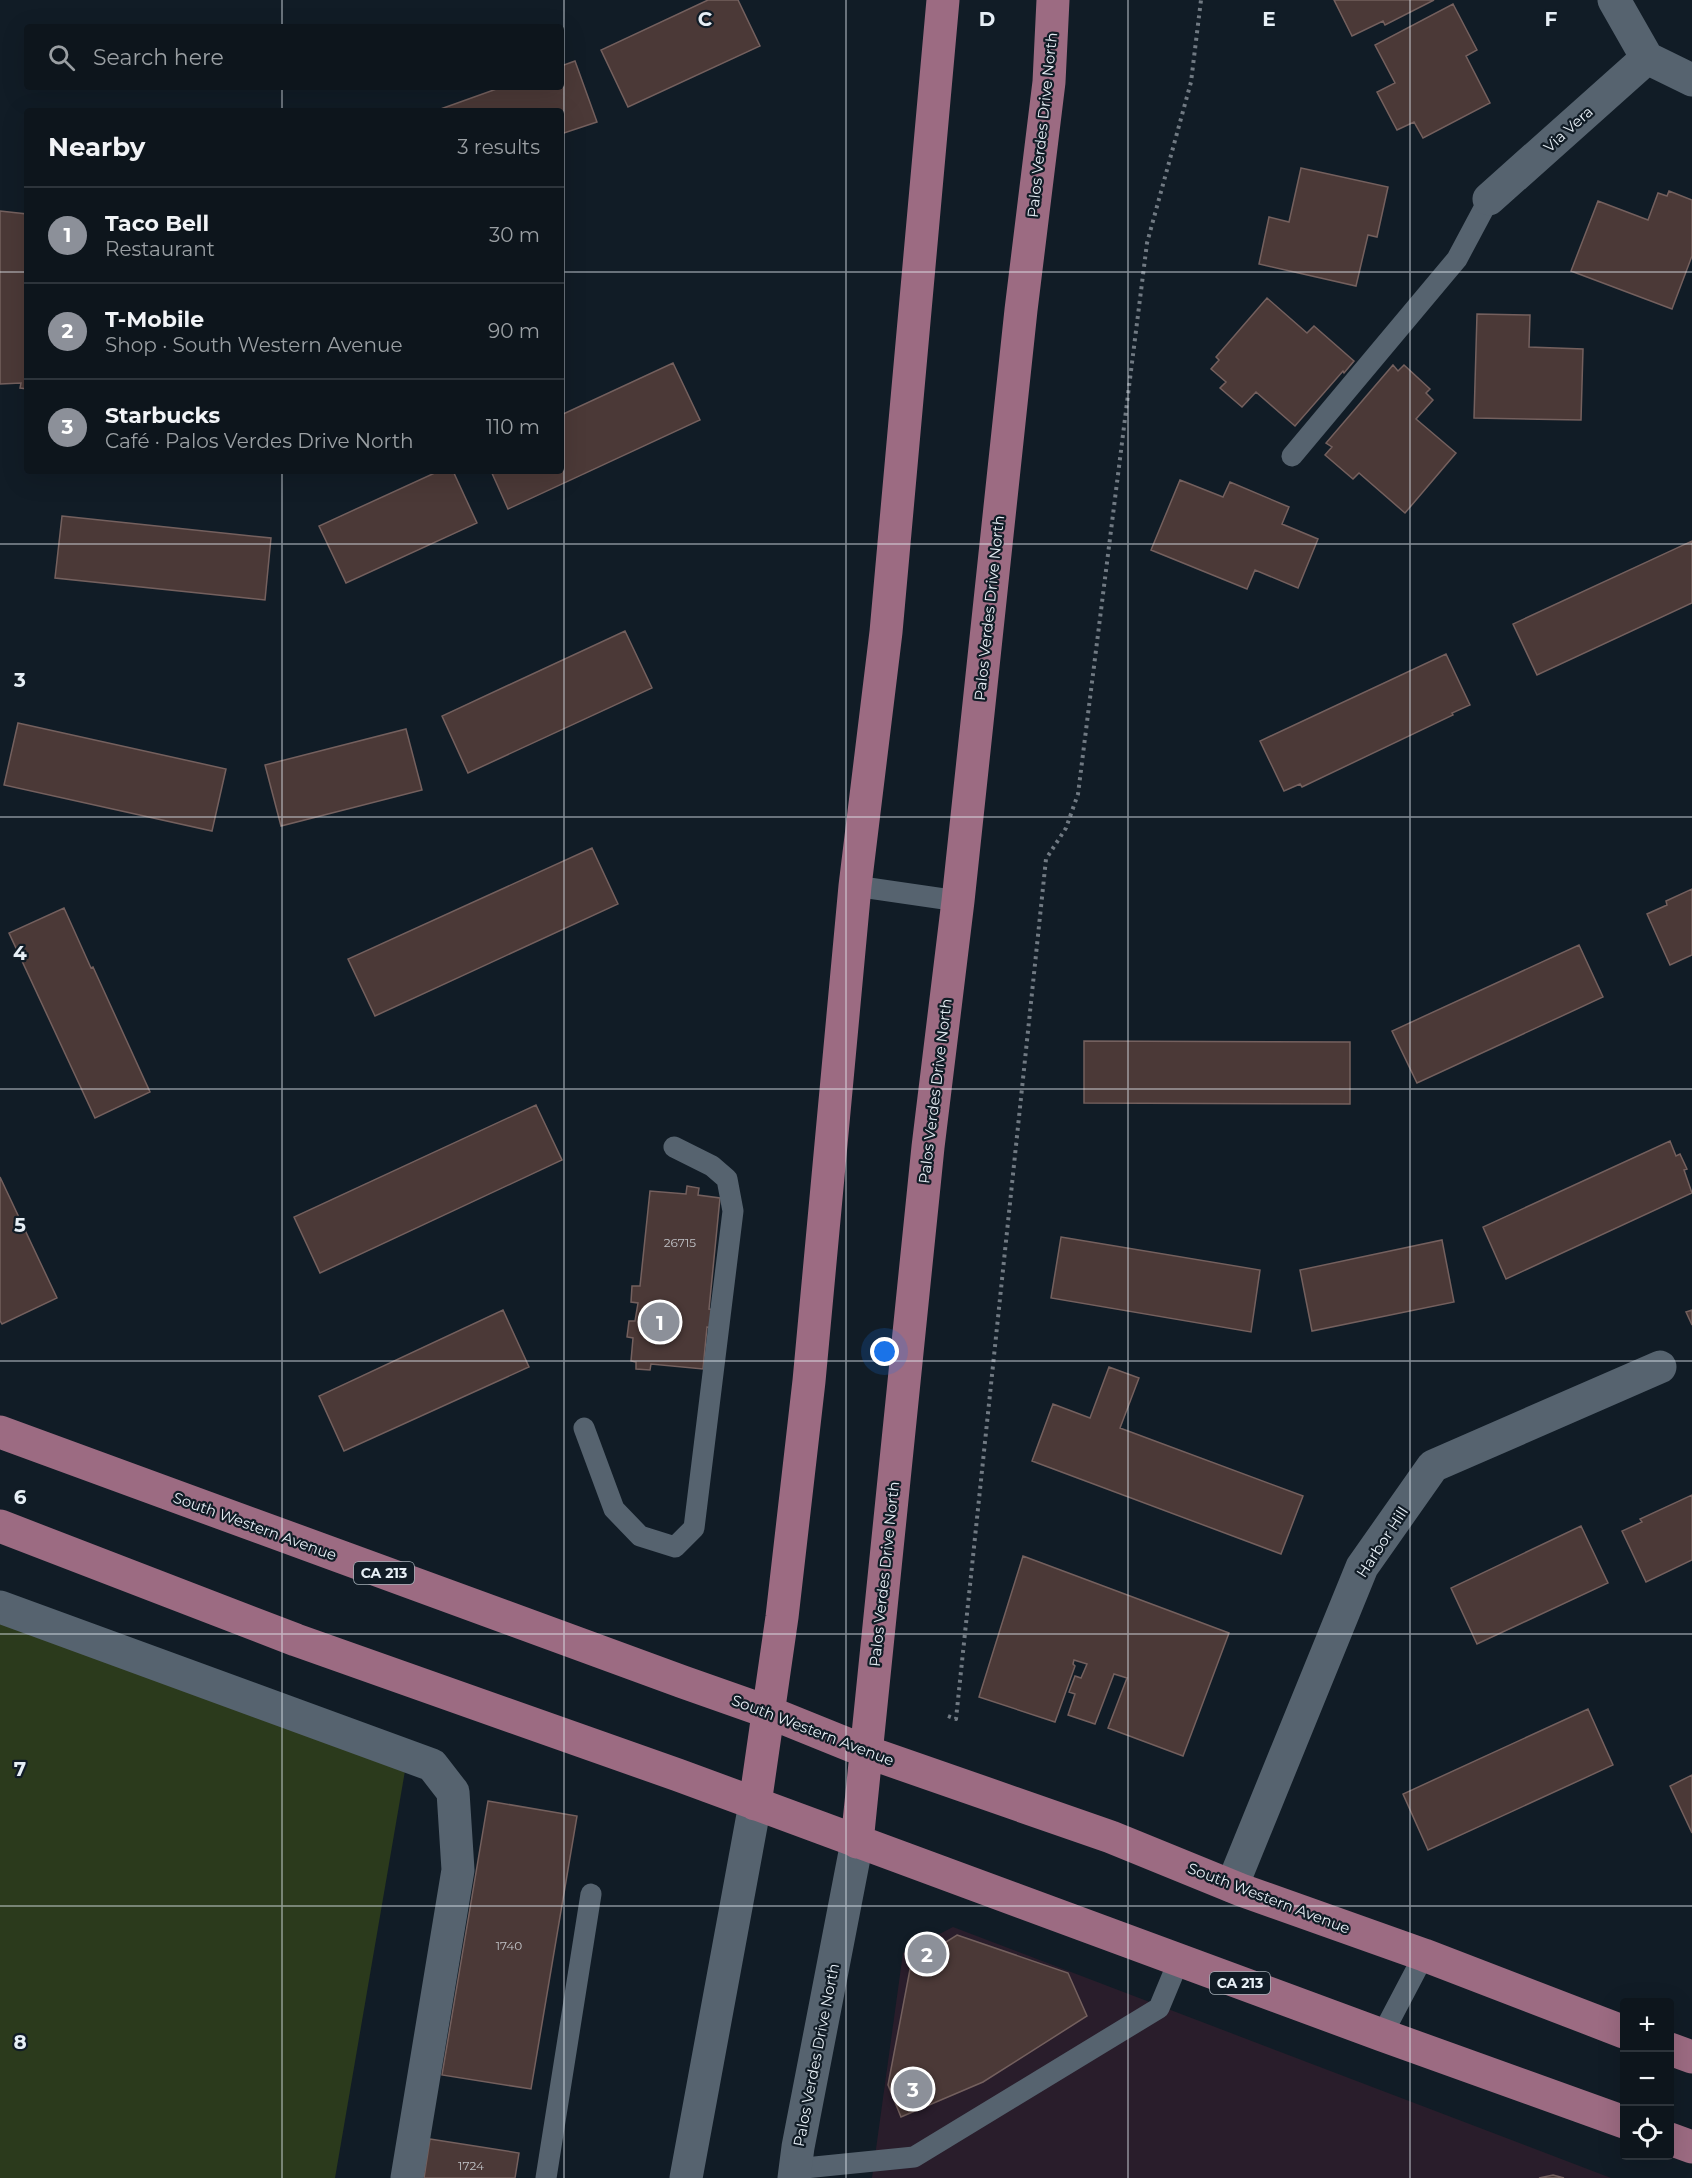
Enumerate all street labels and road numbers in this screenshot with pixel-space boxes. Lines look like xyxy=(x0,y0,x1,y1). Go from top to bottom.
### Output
street label: Palos Verdes Drive North xyxy=(1023,31,1061,219)
street label: Via Vera xyxy=(1539,102,1597,156)
street label: Palos Verdes Drive North xyxy=(970,514,1008,702)
street label: Palos Verdes Drive North xyxy=(914,997,956,1185)
street label: Palos Verdes Drive North xyxy=(865,1480,903,1668)
street label: South Western Avenue xyxy=(171,1488,339,1564)
street label: Harbor Hill xyxy=(1352,1503,1412,1581)
road number: CA 213 xyxy=(354,1562,414,1584)
street label: South Western Avenue xyxy=(729,1690,897,1770)
street label: South Western Avenue xyxy=(1185,1858,1353,1938)
street label: Palos Verdes Drive North xyxy=(789,1962,843,2148)
road number: CA 213 xyxy=(1210,1972,1270,1994)

